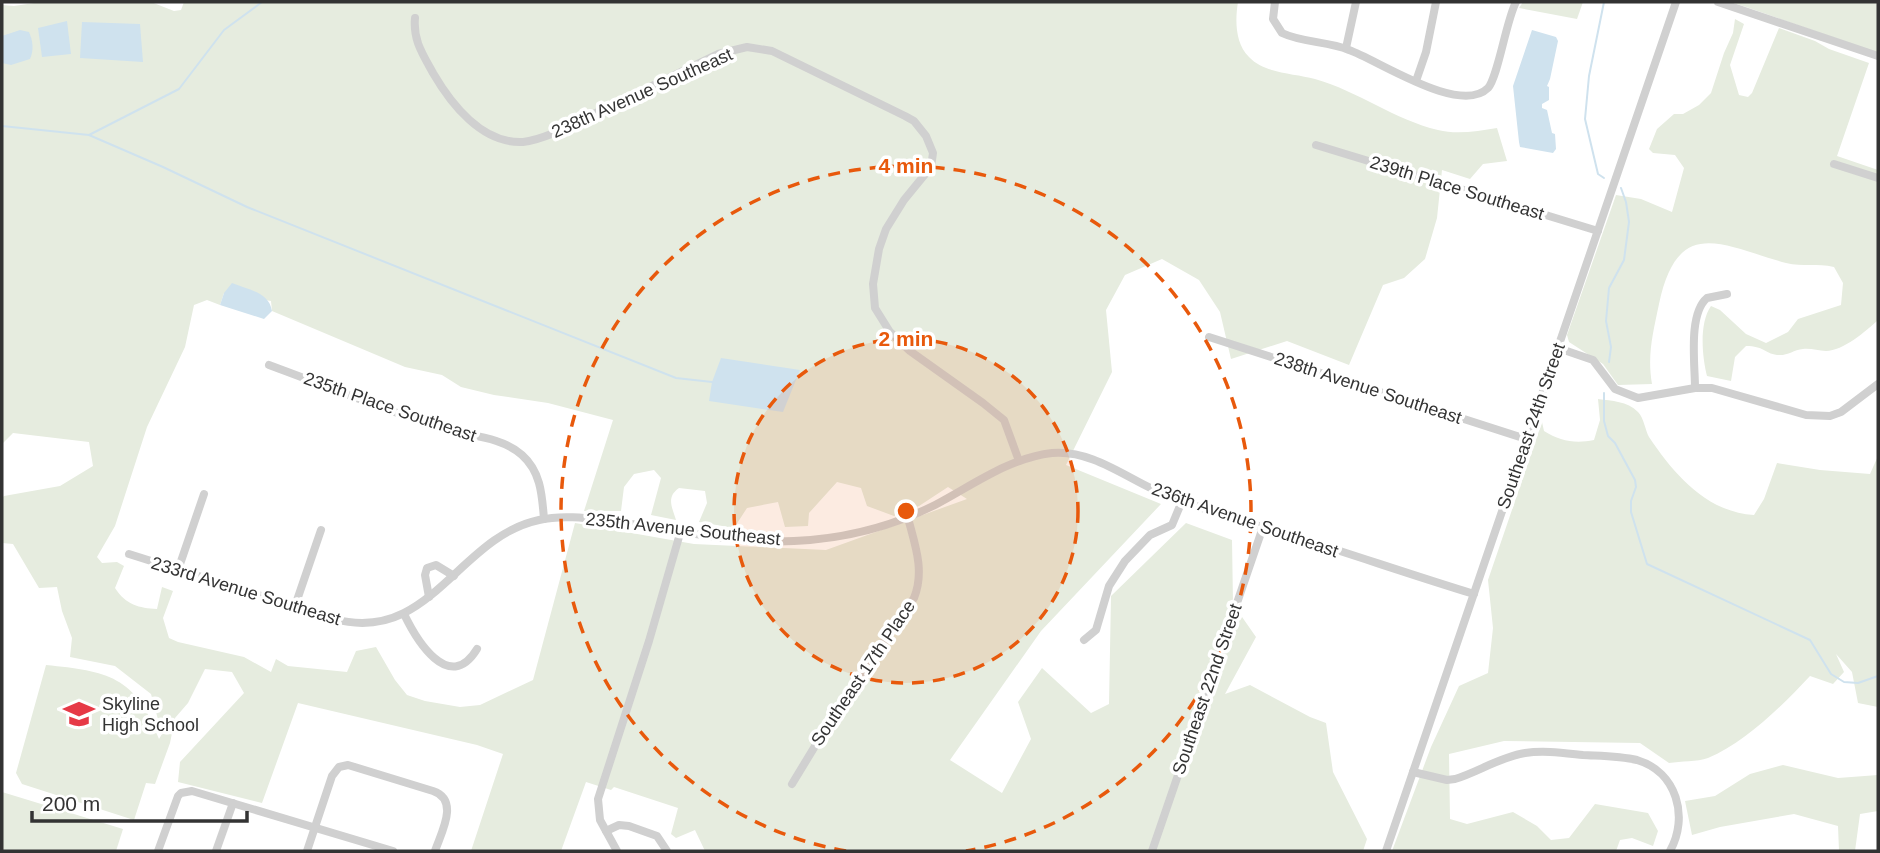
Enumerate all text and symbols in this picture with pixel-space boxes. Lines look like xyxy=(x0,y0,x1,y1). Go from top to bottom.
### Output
street label: 238th Avenue Southeast xyxy=(548,44,736,142)
street label: 239th Place Southeast xyxy=(1367,152,1547,224)
text: 4 min xyxy=(879,154,933,177)
text: 2 min xyxy=(879,327,933,350)
street label: Southeast 24th Street xyxy=(1493,340,1569,512)
street label: 238th Avenue Southeast xyxy=(1272,348,1464,428)
street label: 235th Place Southeast xyxy=(301,368,479,446)
street label: 236th Avenue Southeast xyxy=(1149,479,1341,561)
centre of rings xyxy=(894,499,918,523)
street label: 235th Avenue Southeast xyxy=(585,509,781,549)
street label: 233rd Avenue Southeast xyxy=(149,553,343,629)
street label: Southeast 17th Place xyxy=(807,596,919,750)
street label: Southeast 22nd Street xyxy=(1168,601,1246,777)
place label: Skyline High School xyxy=(102,694,199,735)
school or university icon: Skyline High School xyxy=(62,697,96,731)
scale bar xyxy=(32,780,247,824)
text: 200 m xyxy=(42,792,100,815)

